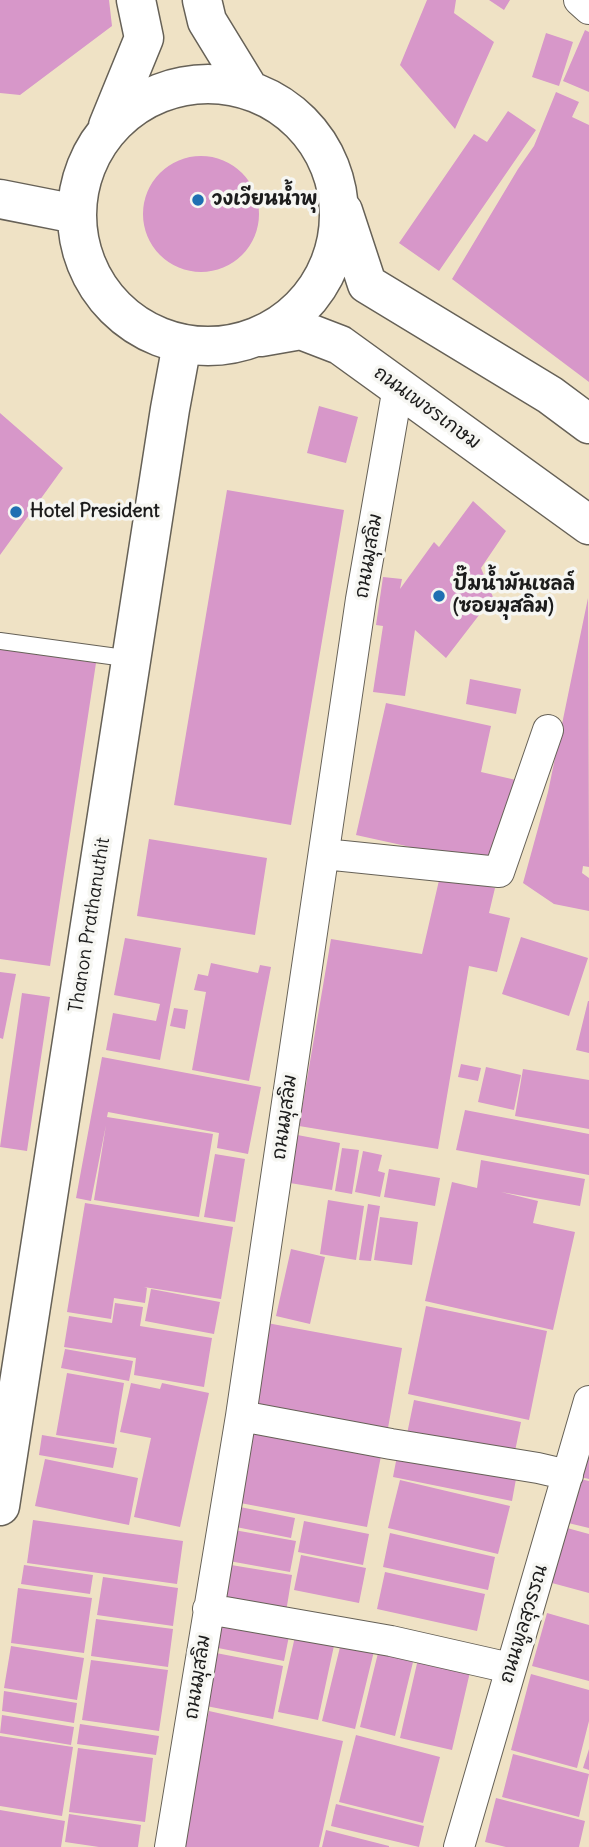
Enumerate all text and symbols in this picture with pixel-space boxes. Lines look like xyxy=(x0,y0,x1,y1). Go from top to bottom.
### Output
place label: วงเวียนน้ำพุ xyxy=(212,189,317,211)
marker: วงเวียนน้ำพุ xyxy=(190,192,206,208)
street label: ถนนเพชรเกษม xyxy=(369,362,485,454)
place label: Hotel President xyxy=(30,501,160,523)
marker: Hotel President xyxy=(8,504,24,520)
street label: ถนนมุสลิม xyxy=(350,512,388,600)
place label: ปั๊มน้ำมันเชลล์ (ซอยมุสลิม) xyxy=(453,574,575,618)
marker: ปั๊มน้ำมันเชลล์ (ซอยมุสลิม) xyxy=(431,588,447,604)
street label: Thanon Prathanuthit xyxy=(65,836,115,1014)
street label: ถนนมุสลิม xyxy=(268,1073,302,1161)
street label: ถนนพูลสุวรรณ xyxy=(495,1562,553,1686)
street label: ถนนมุสลิม xyxy=(180,1633,216,1721)

